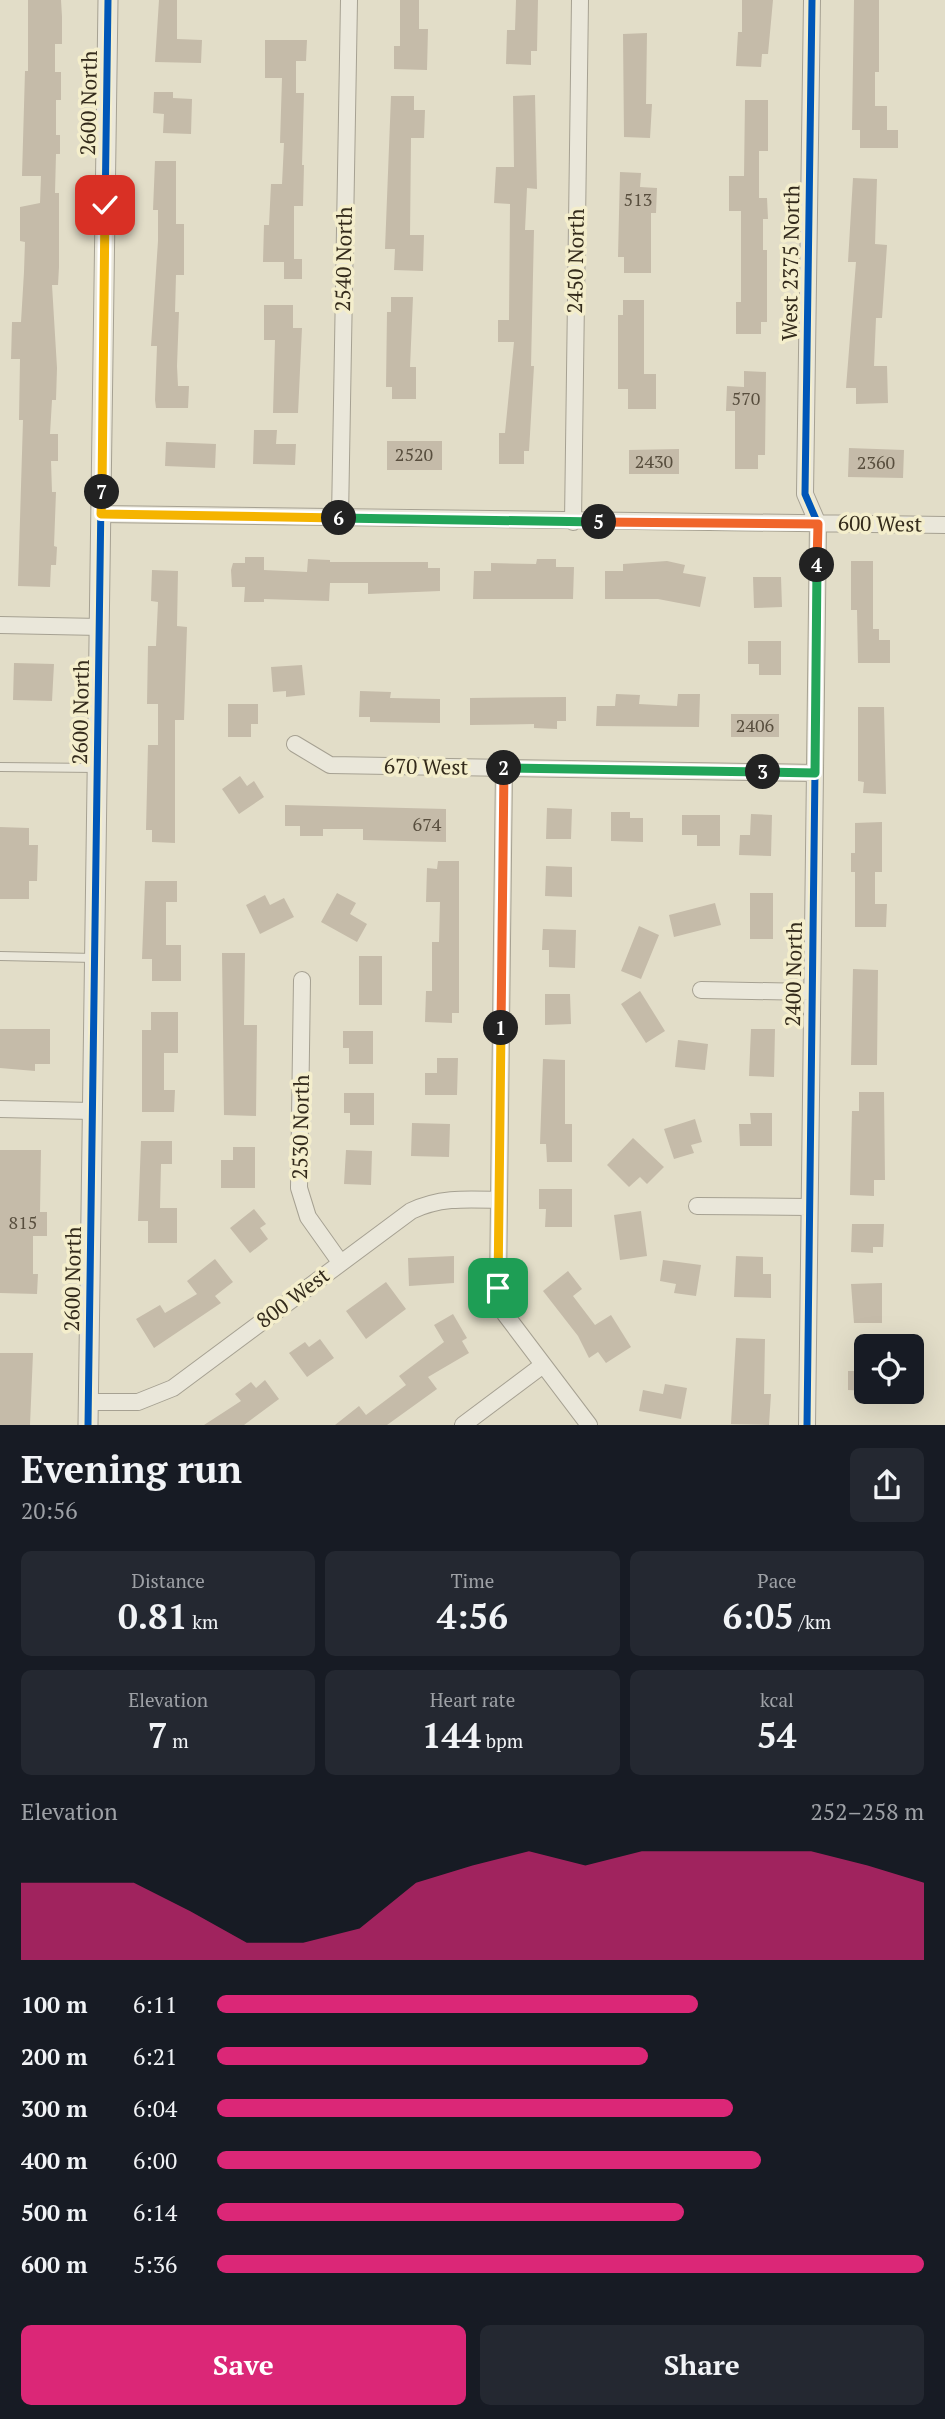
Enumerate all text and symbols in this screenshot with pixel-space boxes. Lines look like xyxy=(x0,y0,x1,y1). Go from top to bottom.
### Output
street label: 2600 North xyxy=(73,50,103,156)
pin xyxy=(75,175,135,235)
street label: West 2375 North xyxy=(775,185,805,341)
icon: check xyxy=(86,186,124,224)
house number: 513 xyxy=(624,187,652,211)
street label: 2540 North xyxy=(328,206,358,312)
street label: 2450 North xyxy=(560,208,590,314)
house number: 570 xyxy=(732,386,760,410)
house number: 2520 xyxy=(395,442,433,466)
house number: 2430 xyxy=(635,449,673,473)
house number: 2360 xyxy=(857,450,895,474)
pin: 7 xyxy=(84,475,119,510)
text: 7 xyxy=(96,479,107,504)
pin: 6 xyxy=(322,500,356,536)
pin: 5 xyxy=(582,504,616,540)
text: 6 xyxy=(333,505,344,530)
street label: 600 West xyxy=(838,508,923,538)
text: 5 xyxy=(593,509,604,534)
pin: 4 xyxy=(800,548,834,582)
text: 4 xyxy=(811,552,822,577)
street label: 2600 North xyxy=(65,659,95,765)
house number: 2406 xyxy=(736,713,775,737)
pin: 2 xyxy=(486,750,522,786)
street label: 670 West xyxy=(384,751,469,781)
pin: 3 xyxy=(746,754,780,790)
text: 2 xyxy=(498,755,509,780)
text: 3 xyxy=(757,759,768,784)
house number: 674 xyxy=(413,812,442,836)
street label: 2400 North xyxy=(778,921,808,1027)
pin: 1 xyxy=(484,1010,518,1046)
text: 1 xyxy=(495,1015,506,1040)
street label: 2530 North xyxy=(285,1074,315,1180)
house number: 815 xyxy=(9,1210,37,1234)
street label: 2600 North xyxy=(57,1226,87,1332)
pin xyxy=(468,1258,528,1318)
street label: 800 West xyxy=(250,1261,335,1334)
icon: arrive xyxy=(479,1269,517,1307)
map controls xyxy=(854,1334,924,1404)
button: locate xyxy=(854,1334,924,1404)
text: Evening run xyxy=(21,1444,242,1494)
button: share xyxy=(850,1448,924,1522)
text: 20:56 xyxy=(21,1495,78,1526)
text: Distance xyxy=(131,1568,205,1593)
text: Time xyxy=(451,1568,494,1593)
text: Pace xyxy=(757,1568,796,1593)
text: 0.81 xyxy=(118,1593,188,1639)
text: 4:56 xyxy=(437,1593,508,1639)
text: 6:05 xyxy=(722,1593,794,1639)
text: km xyxy=(188,1609,218,1634)
text: /km xyxy=(794,1609,831,1634)
text: Elevation xyxy=(128,1687,208,1712)
text: Heart rate xyxy=(430,1687,515,1712)
text: kcal xyxy=(760,1687,794,1712)
text: 7 xyxy=(148,1712,168,1758)
text: 144 xyxy=(422,1712,481,1758)
text: 54 xyxy=(757,1712,797,1758)
text: m xyxy=(168,1728,189,1753)
text: bpm xyxy=(481,1728,523,1753)
text: Elevation xyxy=(21,1796,118,1827)
text: 252–258 m xyxy=(811,1796,924,1827)
text: 100 m xyxy=(21,1989,87,2020)
text: 6:11 xyxy=(133,1989,177,2020)
text: 200 m xyxy=(21,2041,87,2072)
text: 6:21 xyxy=(133,2041,177,2072)
text: 300 m xyxy=(21,2093,87,2124)
text: 6:04 xyxy=(133,2093,177,2124)
text: 400 m xyxy=(21,2145,87,2176)
text: 6:00 xyxy=(133,2145,177,2176)
text: 500 m xyxy=(21,2197,87,2228)
text: 6:14 xyxy=(133,2197,177,2228)
text: 600 m xyxy=(21,2249,87,2280)
text: 5:36 xyxy=(133,2249,177,2280)
button: Save xyxy=(21,2325,466,2405)
button: Share xyxy=(480,2325,924,2405)

